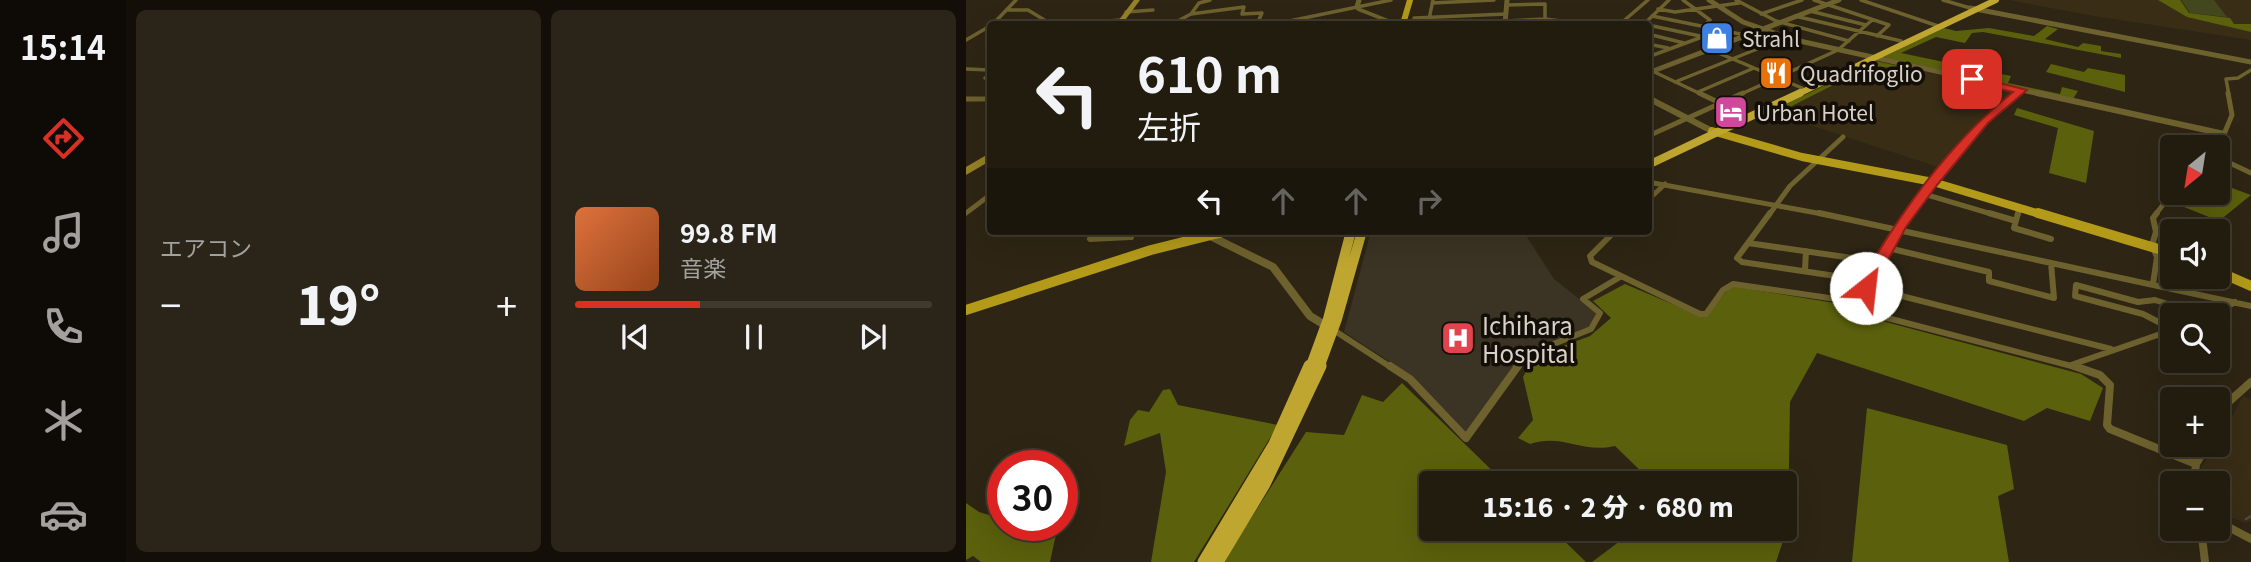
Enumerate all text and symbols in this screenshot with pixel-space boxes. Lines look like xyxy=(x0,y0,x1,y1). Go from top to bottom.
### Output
shop icon: Strahl xyxy=(1698,19,1736,57)
text: 15:14 xyxy=(20,23,106,69)
place label: Strahl xyxy=(1742,23,1800,53)
text: 610 m xyxy=(1137,36,1282,107)
icon: left xyxy=(1022,49,1113,140)
pin xyxy=(1942,49,2002,109)
restaurant icon: Quadrifoglio xyxy=(1757,54,1795,92)
place label: Quadrifoglio xyxy=(1800,58,1923,88)
icon: arrive xyxy=(1953,60,1991,98)
hotel icon: Urban Hotel xyxy=(1712,93,1750,131)
place label: Urban Hotel xyxy=(1756,97,1874,127)
text: 左折 xyxy=(1137,102,1201,148)
icon: directions xyxy=(39,114,88,163)
north arrow xyxy=(2160,135,2230,205)
map controls xyxy=(2160,135,2230,541)
icon: left xyxy=(1191,182,1229,220)
icon: ahead xyxy=(1264,182,1302,220)
icon: ahead xyxy=(1337,182,1375,220)
icon: right xyxy=(1410,182,1448,220)
icon: music xyxy=(39,208,88,257)
text: 99.8 FM xyxy=(680,213,778,250)
button: sound xyxy=(2160,219,2230,289)
text: エアコン xyxy=(160,230,252,264)
text: 音楽 xyxy=(680,250,726,284)
position arrow xyxy=(1829,251,1903,325)
text: 19° xyxy=(297,265,380,340)
text: − xyxy=(160,276,181,331)
text: + xyxy=(496,276,517,331)
icon: phone xyxy=(39,302,88,351)
button: search xyxy=(2160,303,2230,373)
place label: Ichihara Hospital xyxy=(1482,307,1575,370)
icon: previous xyxy=(616,318,654,356)
icon: pause xyxy=(735,318,773,356)
icon: next xyxy=(854,318,892,356)
hospital icon: Ichihara Hospital xyxy=(1439,319,1477,357)
button: + xyxy=(2160,387,2230,457)
icon: climate xyxy=(39,396,88,445)
speed limit sign: 30 xyxy=(987,450,1078,541)
button: − xyxy=(2160,471,2230,541)
text: 15:16 · 2 分 · 680 m xyxy=(1482,487,1734,524)
icon: car xyxy=(39,490,88,539)

